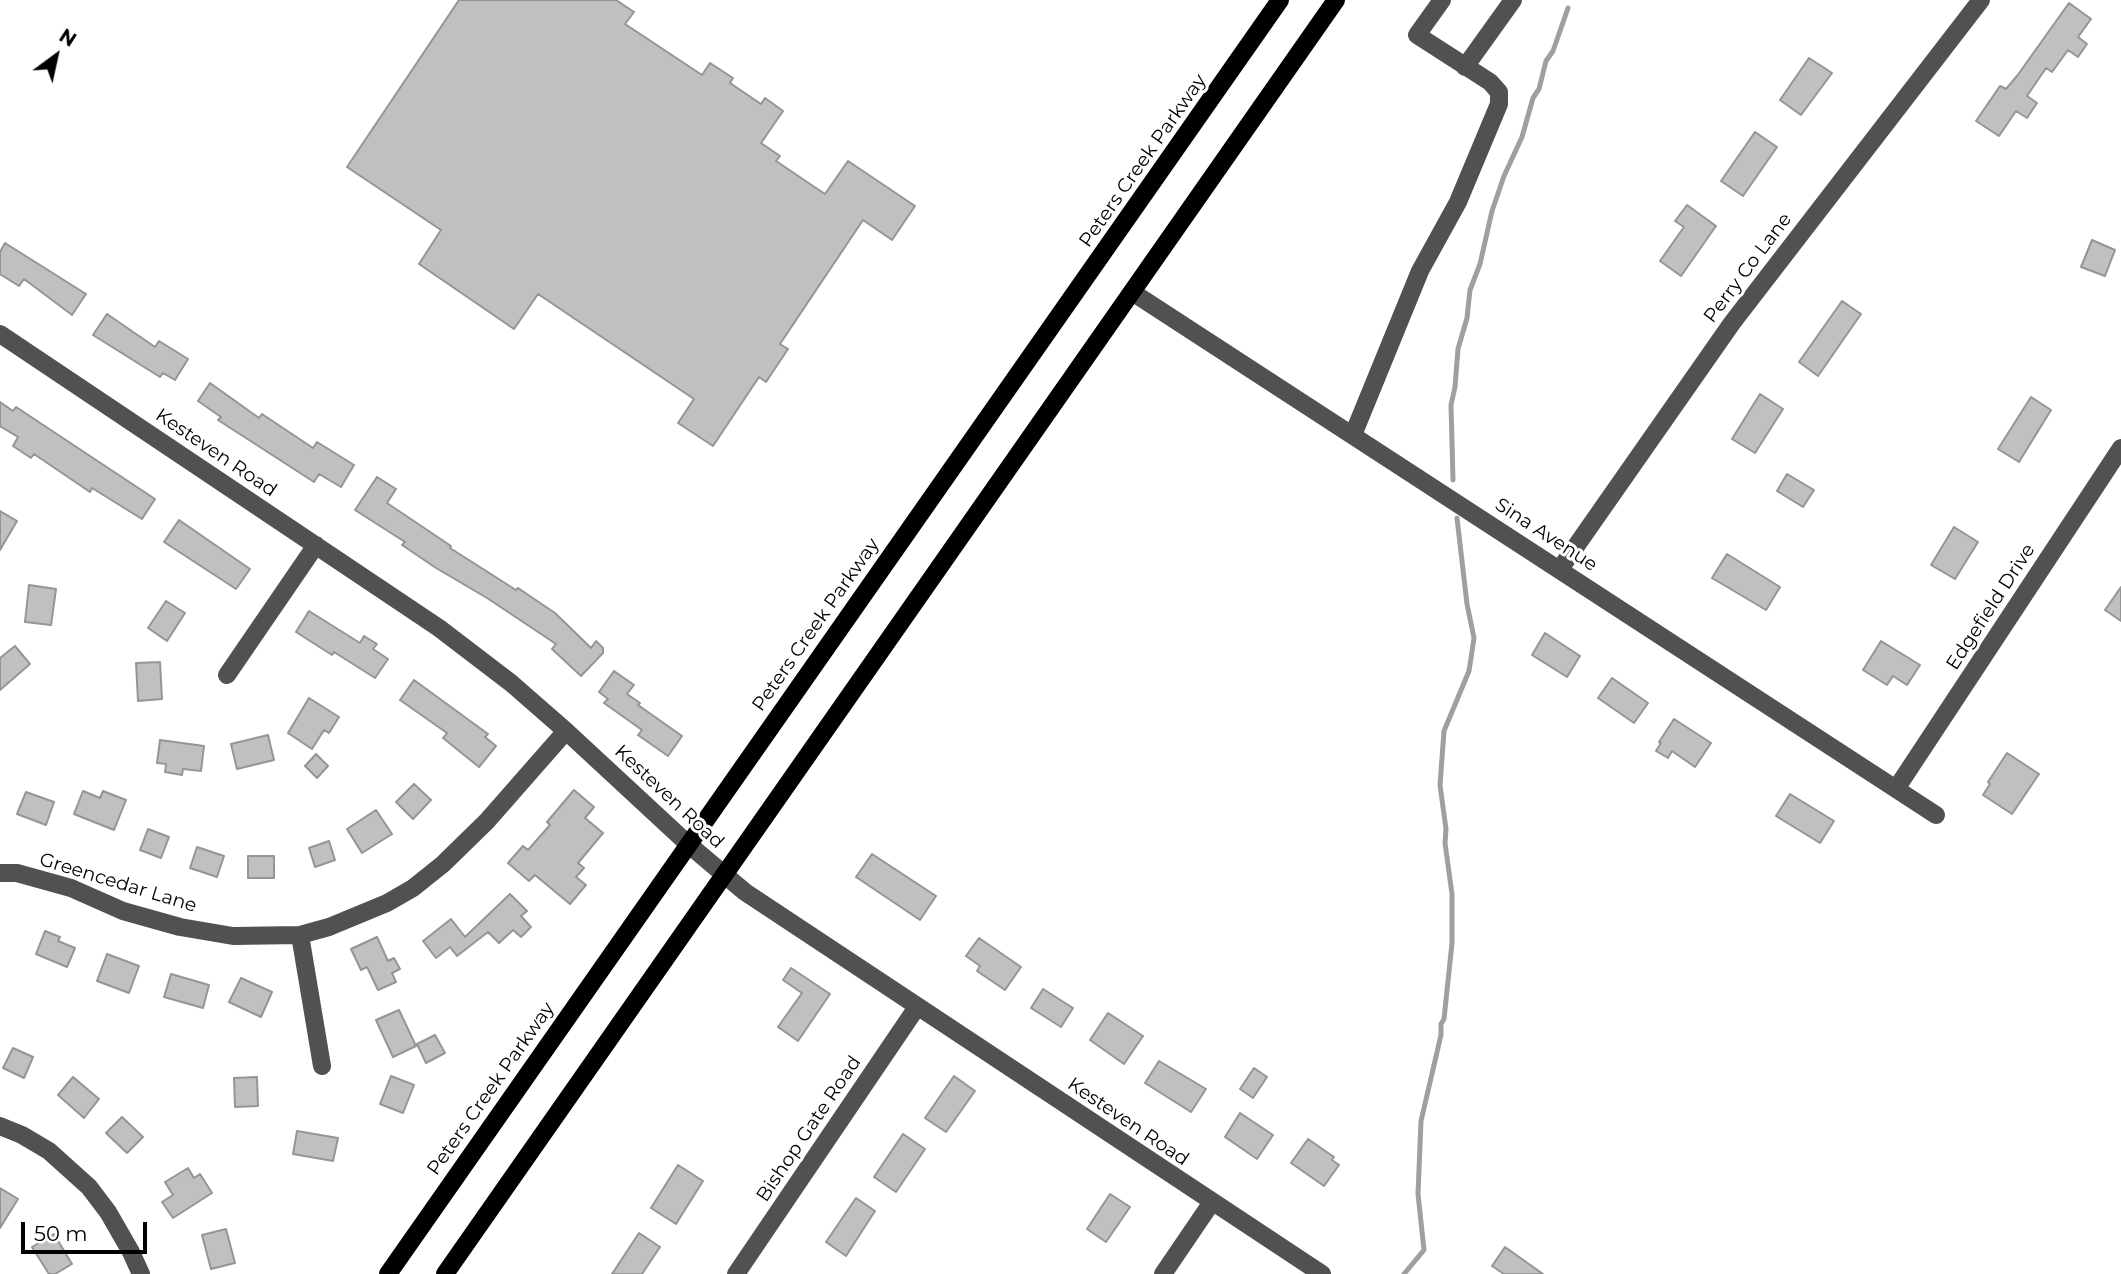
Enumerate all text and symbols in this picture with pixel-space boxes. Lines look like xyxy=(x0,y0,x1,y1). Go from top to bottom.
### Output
north arrow xyxy=(21,21,91,91)
text: N xyxy=(55,24,80,52)
street label: Peters Creek Parkway xyxy=(1075,70,1211,252)
street label: Perry Co Lane xyxy=(1699,209,1797,327)
street label: Kesteven Road xyxy=(151,404,281,502)
street label: Sina Avenue xyxy=(1491,493,1601,577)
street label: Peters Creek Parkway xyxy=(748,534,884,716)
street label: Edgefield Drive xyxy=(1942,540,2040,674)
street label: Kesteven Road xyxy=(610,740,728,854)
street label: Greencedar Lane xyxy=(37,848,199,918)
street label: Peters Creek Parkway xyxy=(423,998,559,1180)
street label: Bishop Gate Road xyxy=(752,1052,866,1206)
street label: Kesteven Road xyxy=(1063,1073,1193,1171)
scale bar xyxy=(24,1208,150,1252)
text: 50 m xyxy=(34,1221,88,1246)

